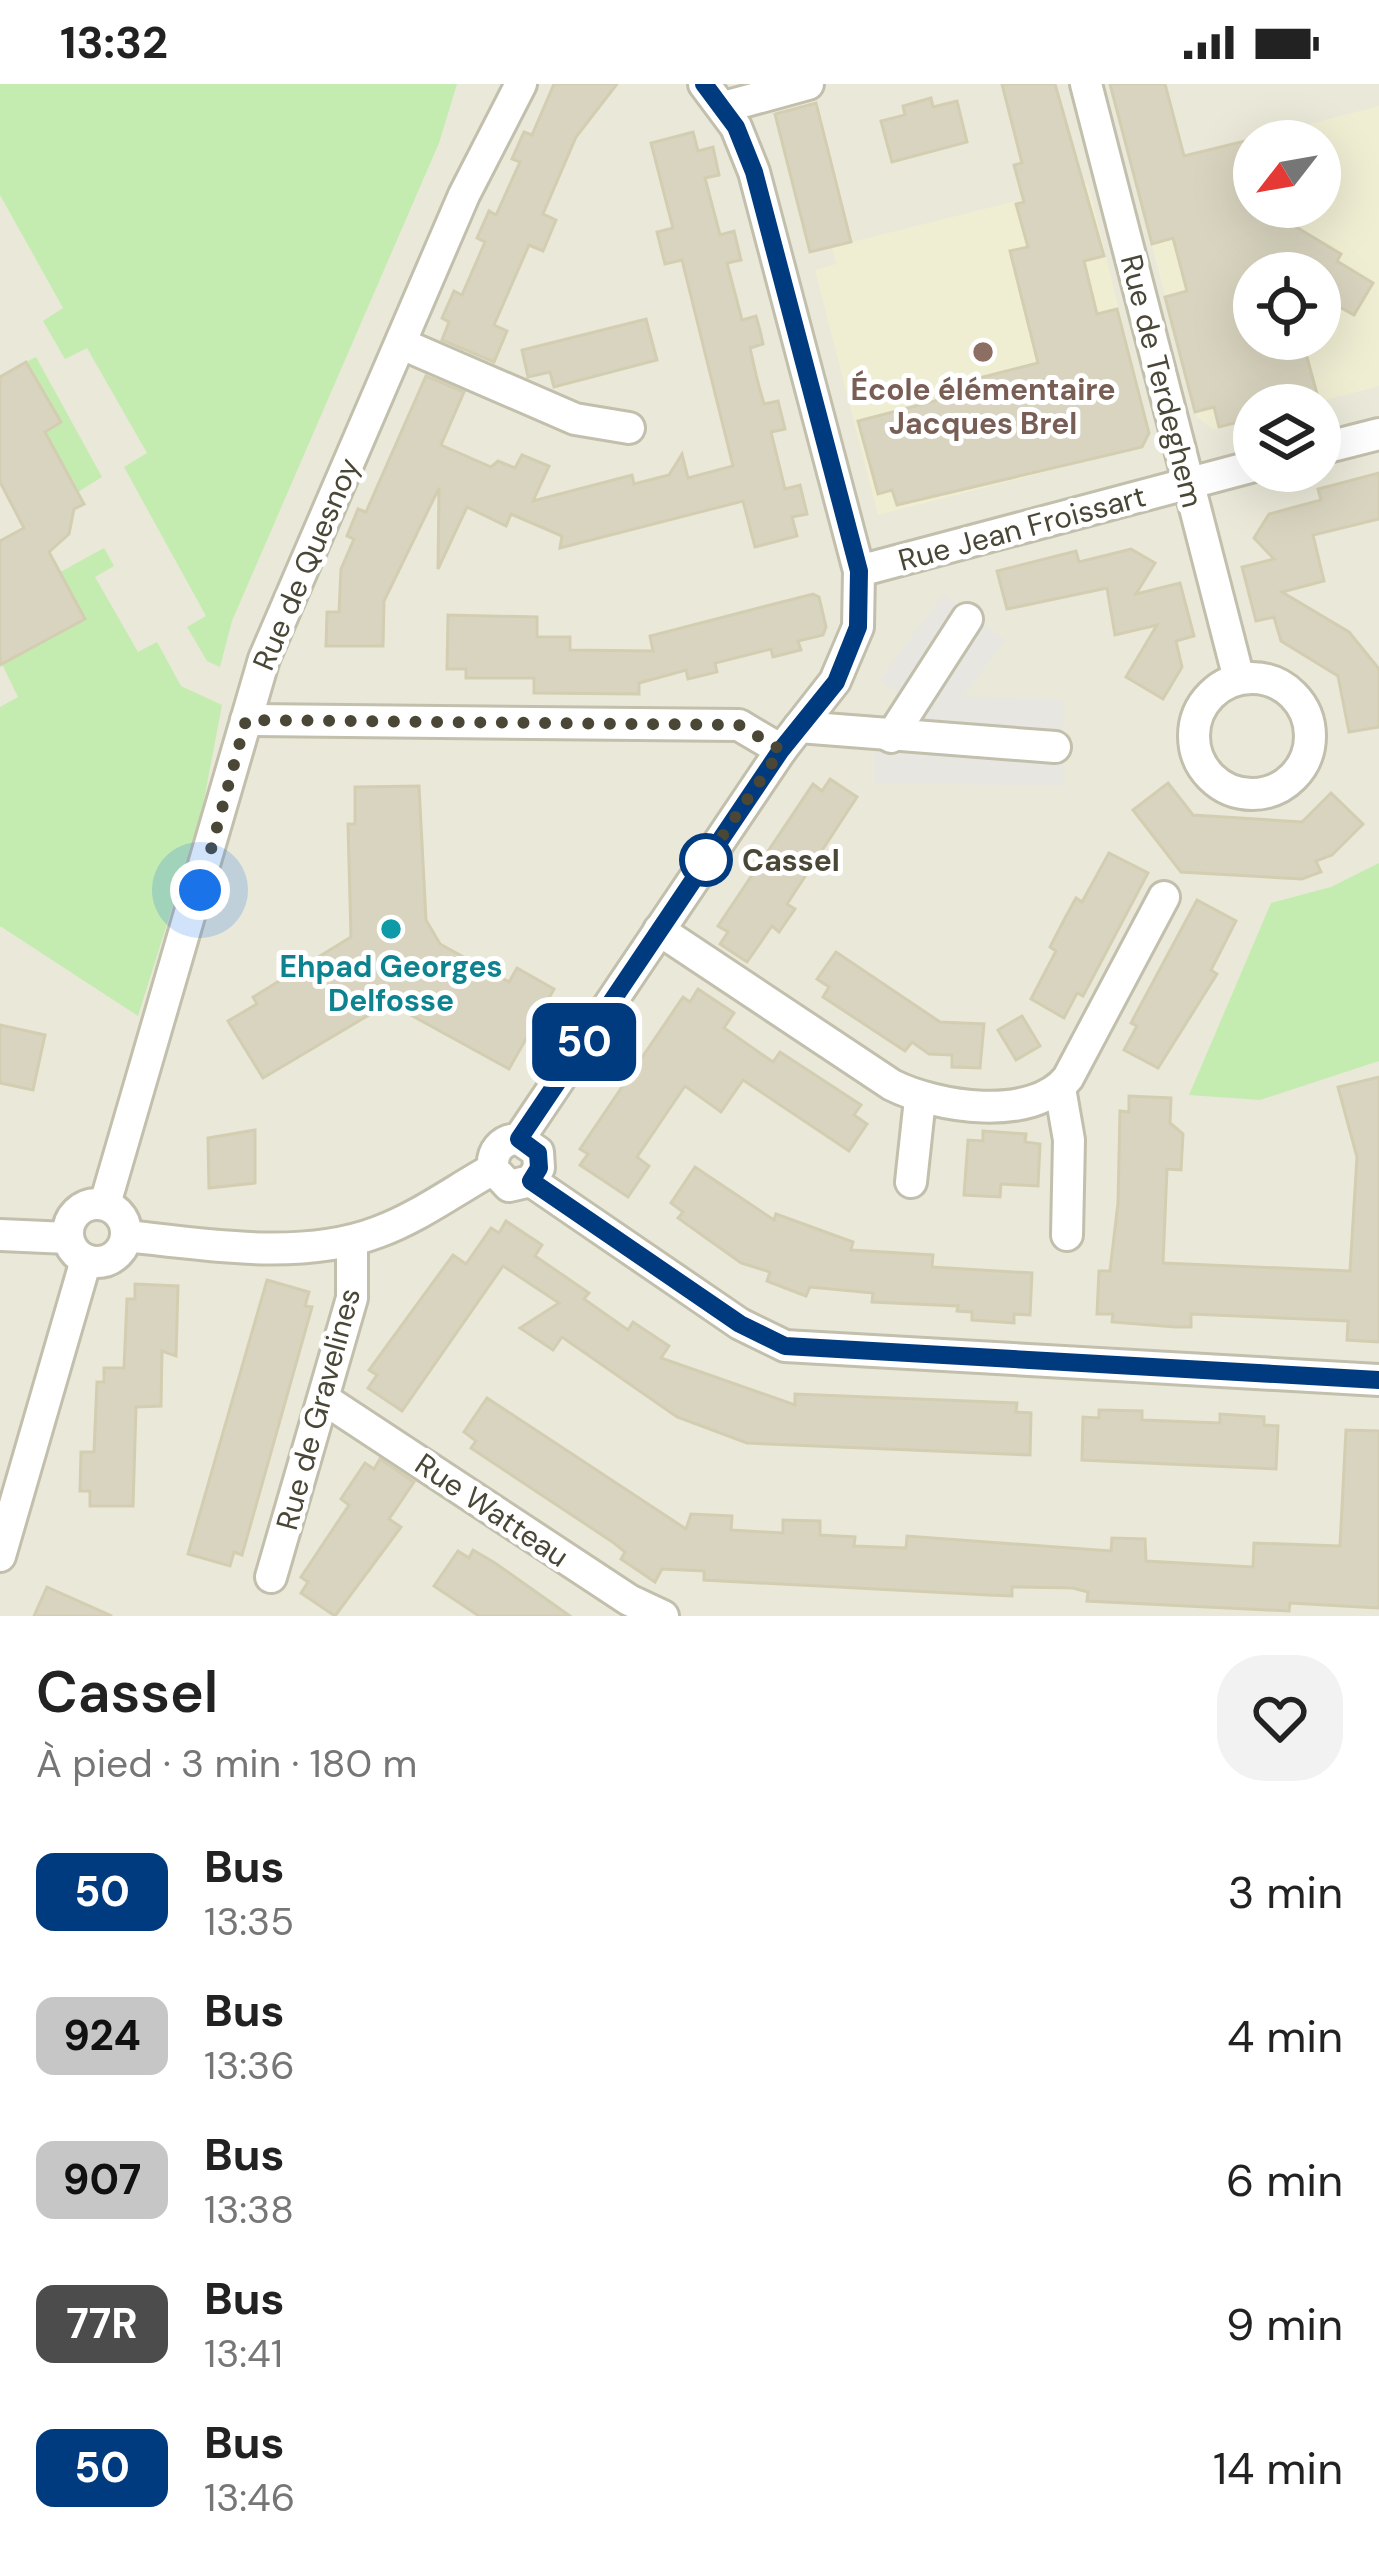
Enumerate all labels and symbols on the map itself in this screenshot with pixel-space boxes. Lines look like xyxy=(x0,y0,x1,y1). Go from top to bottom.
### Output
north arrow xyxy=(1233,120,1341,228)
street label: Rue de Terdeghem xyxy=(1112,251,1212,511)
marker: École élémentaire Jacques Brel xyxy=(970,339,996,365)
place label: École élémentaire Jacques Brel xyxy=(851,370,1115,443)
street label: Rue de Quesnoy xyxy=(244,452,368,676)
street label: Rue Jean Froissart xyxy=(894,476,1150,580)
marker: Cassel xyxy=(681,835,731,885)
place label: Cassel xyxy=(742,841,840,880)
your location xyxy=(170,860,230,920)
marker: Ehpad Georges Delfosse xyxy=(378,916,404,942)
place label: Ehpad Georges Delfosse xyxy=(280,947,502,1020)
line badge: 50 xyxy=(530,1003,638,1081)
street label: Rue de Gravelines xyxy=(267,1284,369,1534)
street label: Rue Watteau xyxy=(408,1444,576,1576)

